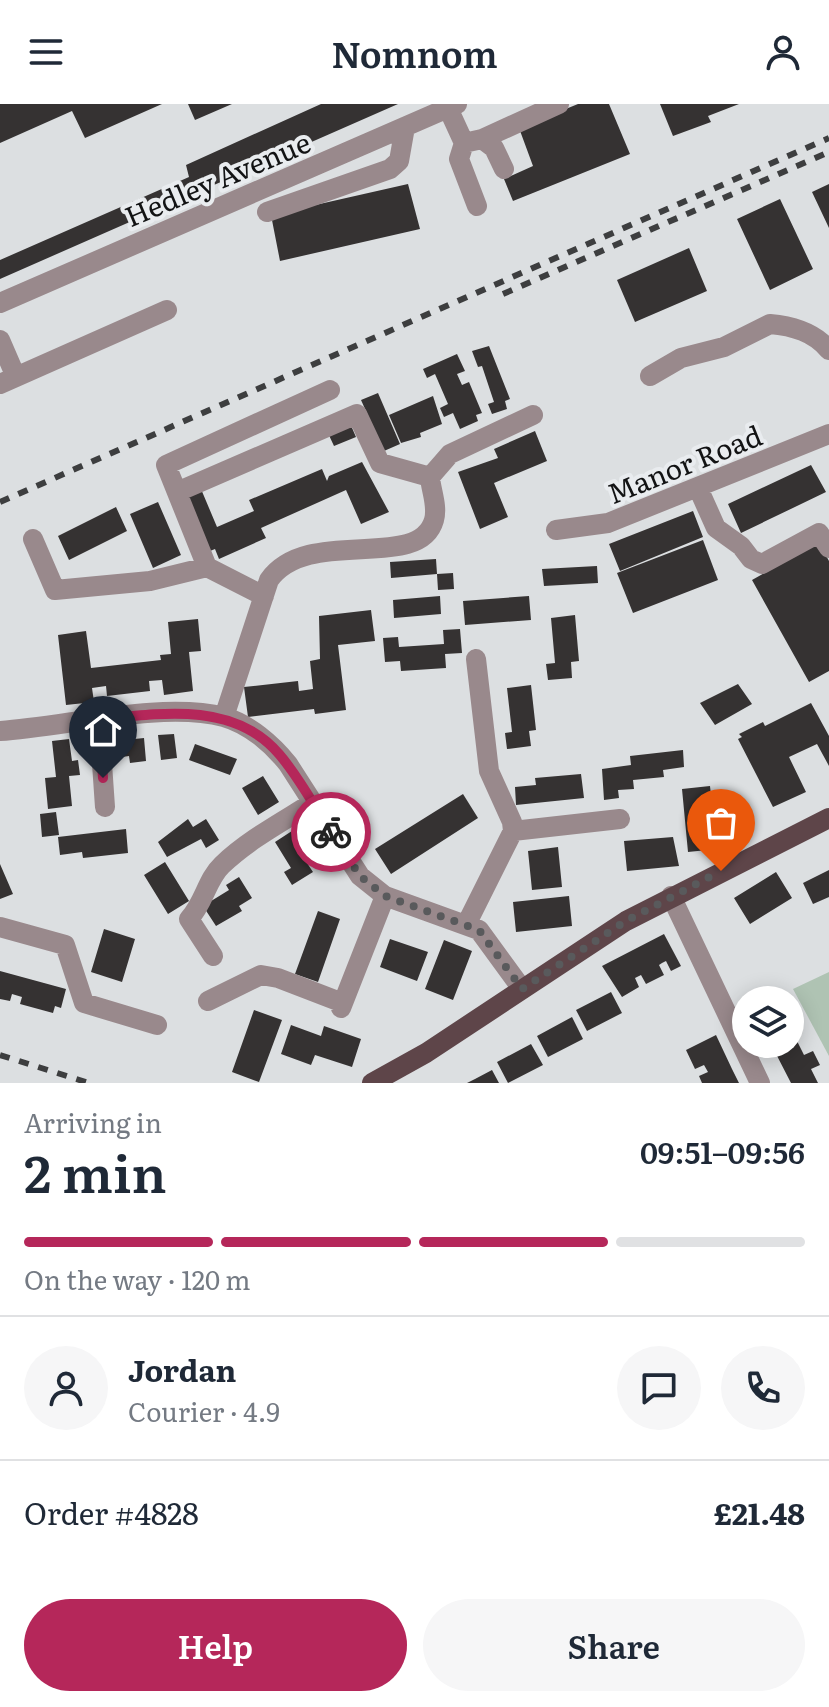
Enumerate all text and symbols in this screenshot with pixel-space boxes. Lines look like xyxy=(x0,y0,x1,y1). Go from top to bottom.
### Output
text: Nomnom xyxy=(331,26,498,79)
icon: menu xyxy=(24,30,68,74)
icon: person xyxy=(761,30,805,74)
street label: Hedley Avenue xyxy=(118,120,316,236)
street label: Manor Road xyxy=(600,413,768,513)
pin xyxy=(69,696,137,778)
icon: home xyxy=(81,708,125,752)
pin xyxy=(687,789,755,871)
courier xyxy=(291,792,371,872)
icon: bag xyxy=(699,801,743,845)
icon: bike xyxy=(309,810,353,854)
map controls xyxy=(732,986,804,1058)
button: layers xyxy=(732,986,804,1058)
text: Arriving in xyxy=(24,1102,162,1141)
text: 09:51–09:56 xyxy=(640,1129,805,1173)
text: 2 min xyxy=(24,1132,167,1209)
text: On the way · 120 m xyxy=(24,1259,250,1298)
button: person xyxy=(24,1346,108,1430)
button: chat xyxy=(617,1346,701,1430)
button: phone xyxy=(721,1346,805,1430)
text: Jordan xyxy=(128,1347,236,1391)
text: Courier · 4.9 xyxy=(128,1391,280,1430)
text: Order #4828 xyxy=(24,1490,199,1534)
text: £21.48 xyxy=(714,1490,805,1534)
button: Help xyxy=(24,1599,407,1691)
button: Share xyxy=(423,1599,805,1691)

